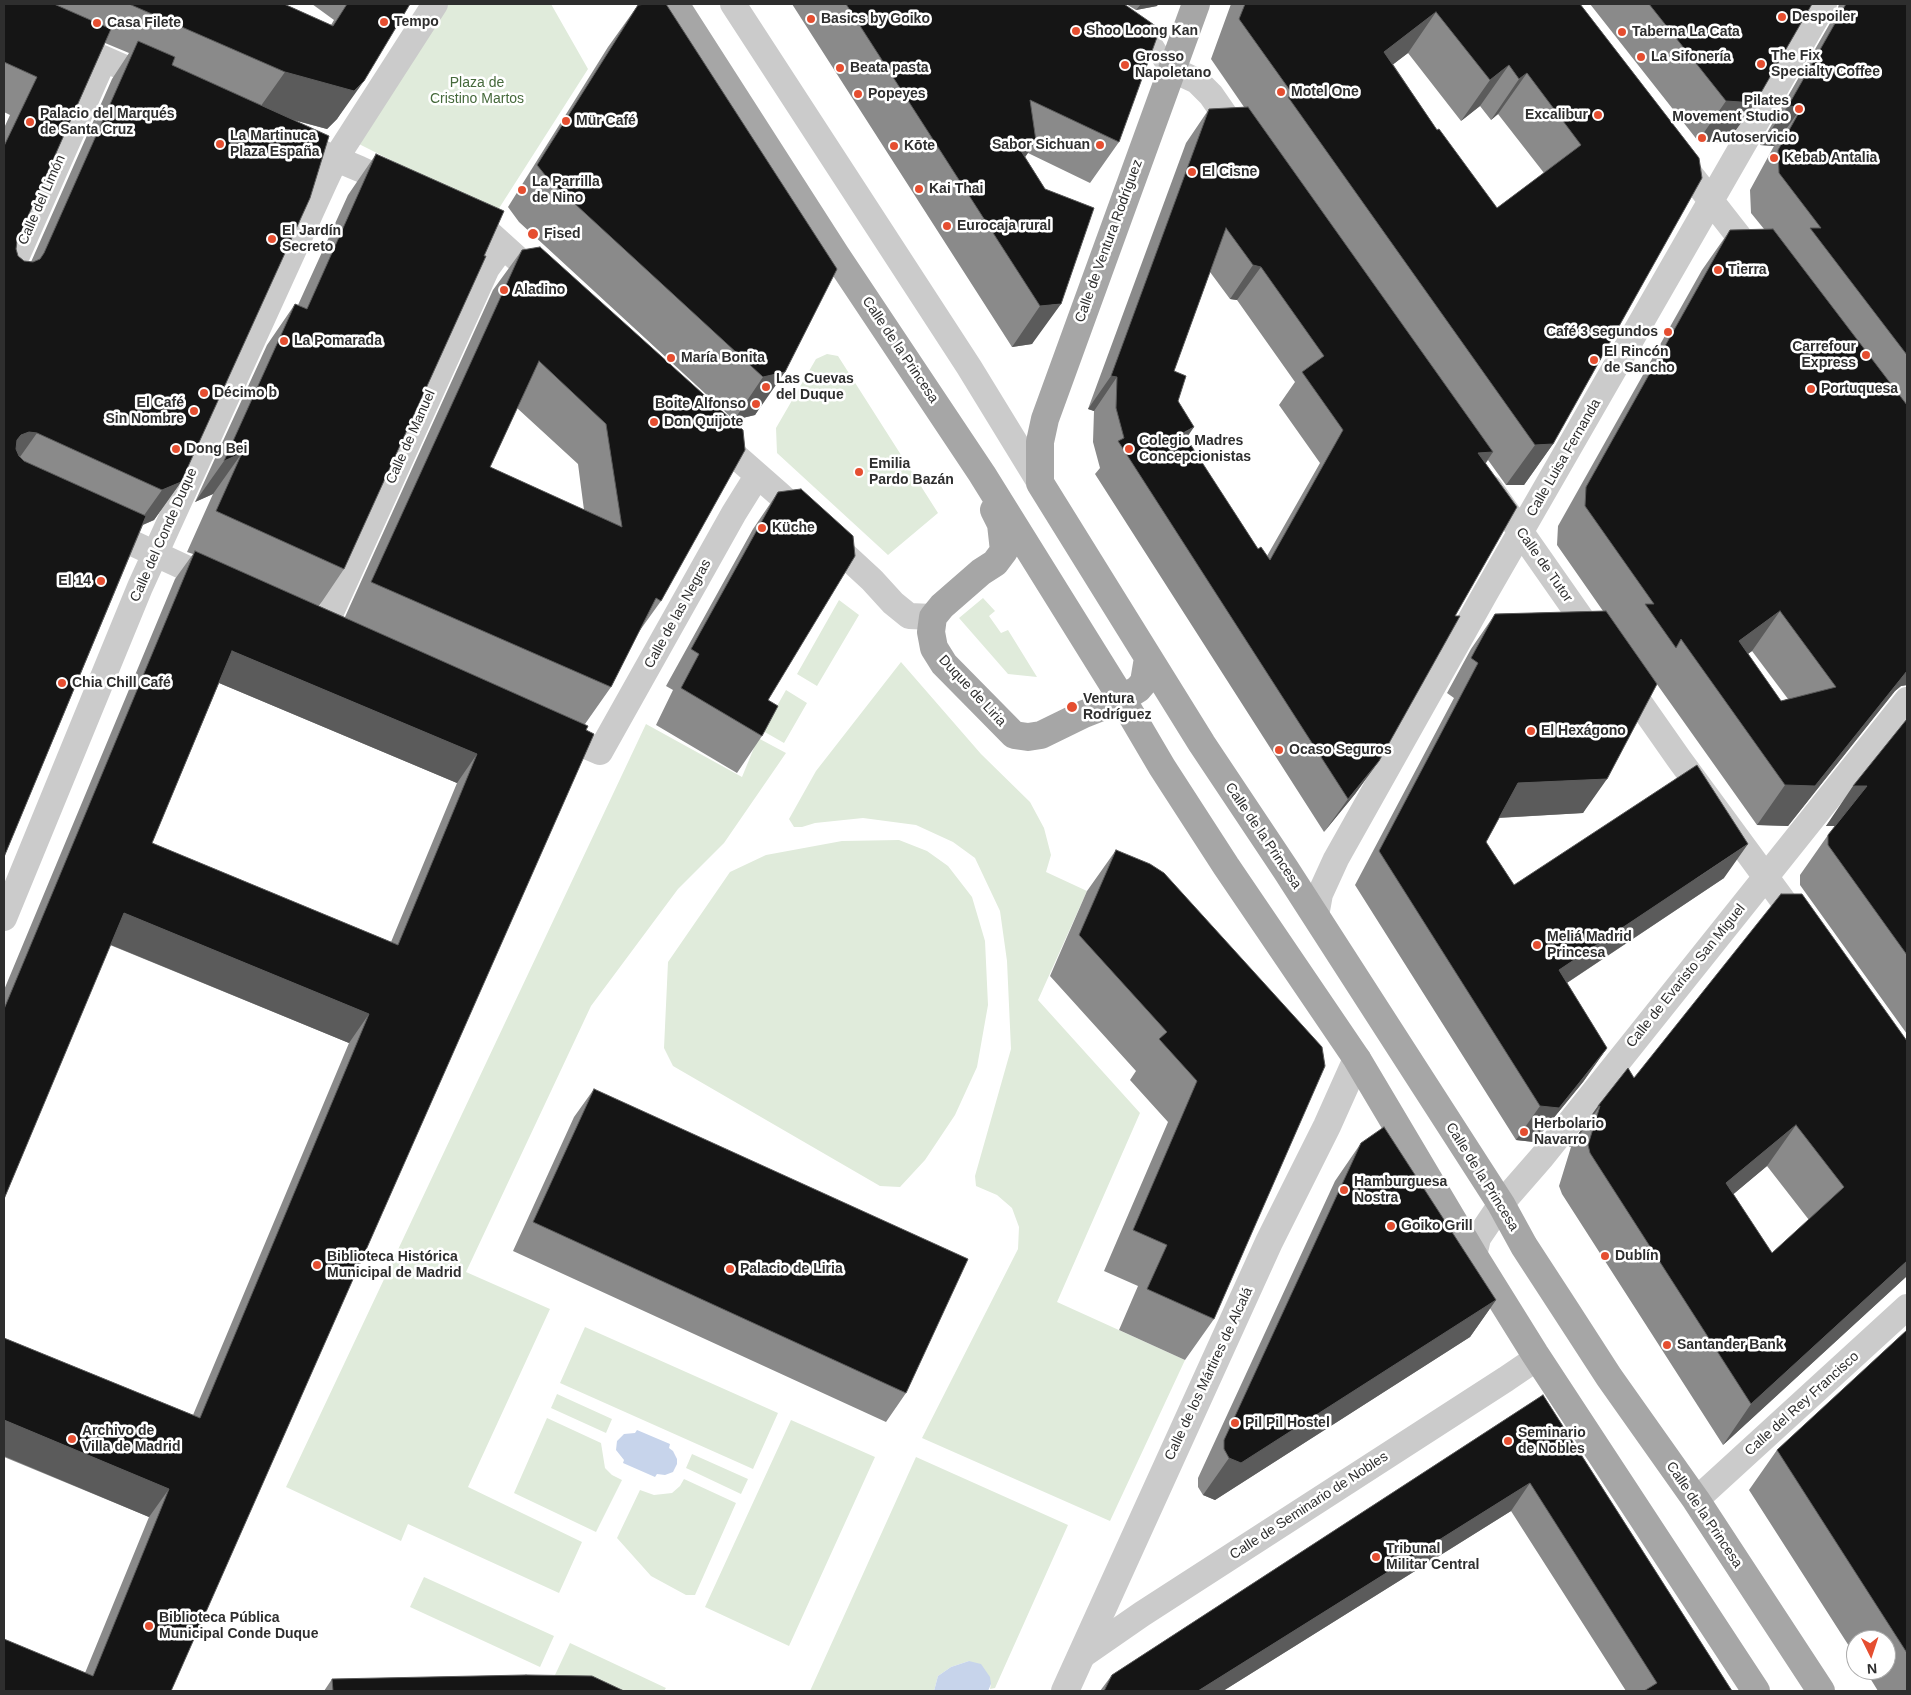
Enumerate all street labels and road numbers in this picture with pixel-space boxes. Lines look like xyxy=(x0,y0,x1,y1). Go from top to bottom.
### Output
street label: Calle del Limón xyxy=(15,153,69,247)
street label: Calle de Ventura Rodríguez xyxy=(1072,157,1146,325)
street label: Calle de la Princesa xyxy=(858,294,942,406)
street label: Calle de Manuel xyxy=(383,387,439,487)
street label: Calle Luisa Fernanda xyxy=(1523,396,1605,520)
street label: Calle del Conde Duque xyxy=(127,465,201,605)
street label: Calle de Tutor xyxy=(1512,524,1576,606)
street label: Calle de las Negras xyxy=(641,557,715,671)
street label: Duque de Liria xyxy=(935,652,1009,730)
street label: Calle de la Princesa xyxy=(1221,780,1305,892)
street label: Calle de Evaristo San Miguel xyxy=(1623,901,1749,1051)
street label: Calle de la Princesa xyxy=(1442,1120,1522,1234)
street label: Calle de los Mártires de Alcalá xyxy=(1161,1285,1257,1463)
street label: Calle del Rey Francisco xyxy=(1741,1348,1863,1460)
street label: Calle de Seminario de Nobles xyxy=(1227,1449,1391,1563)
street label: Calle de la Princesa xyxy=(1662,1459,1746,1571)

